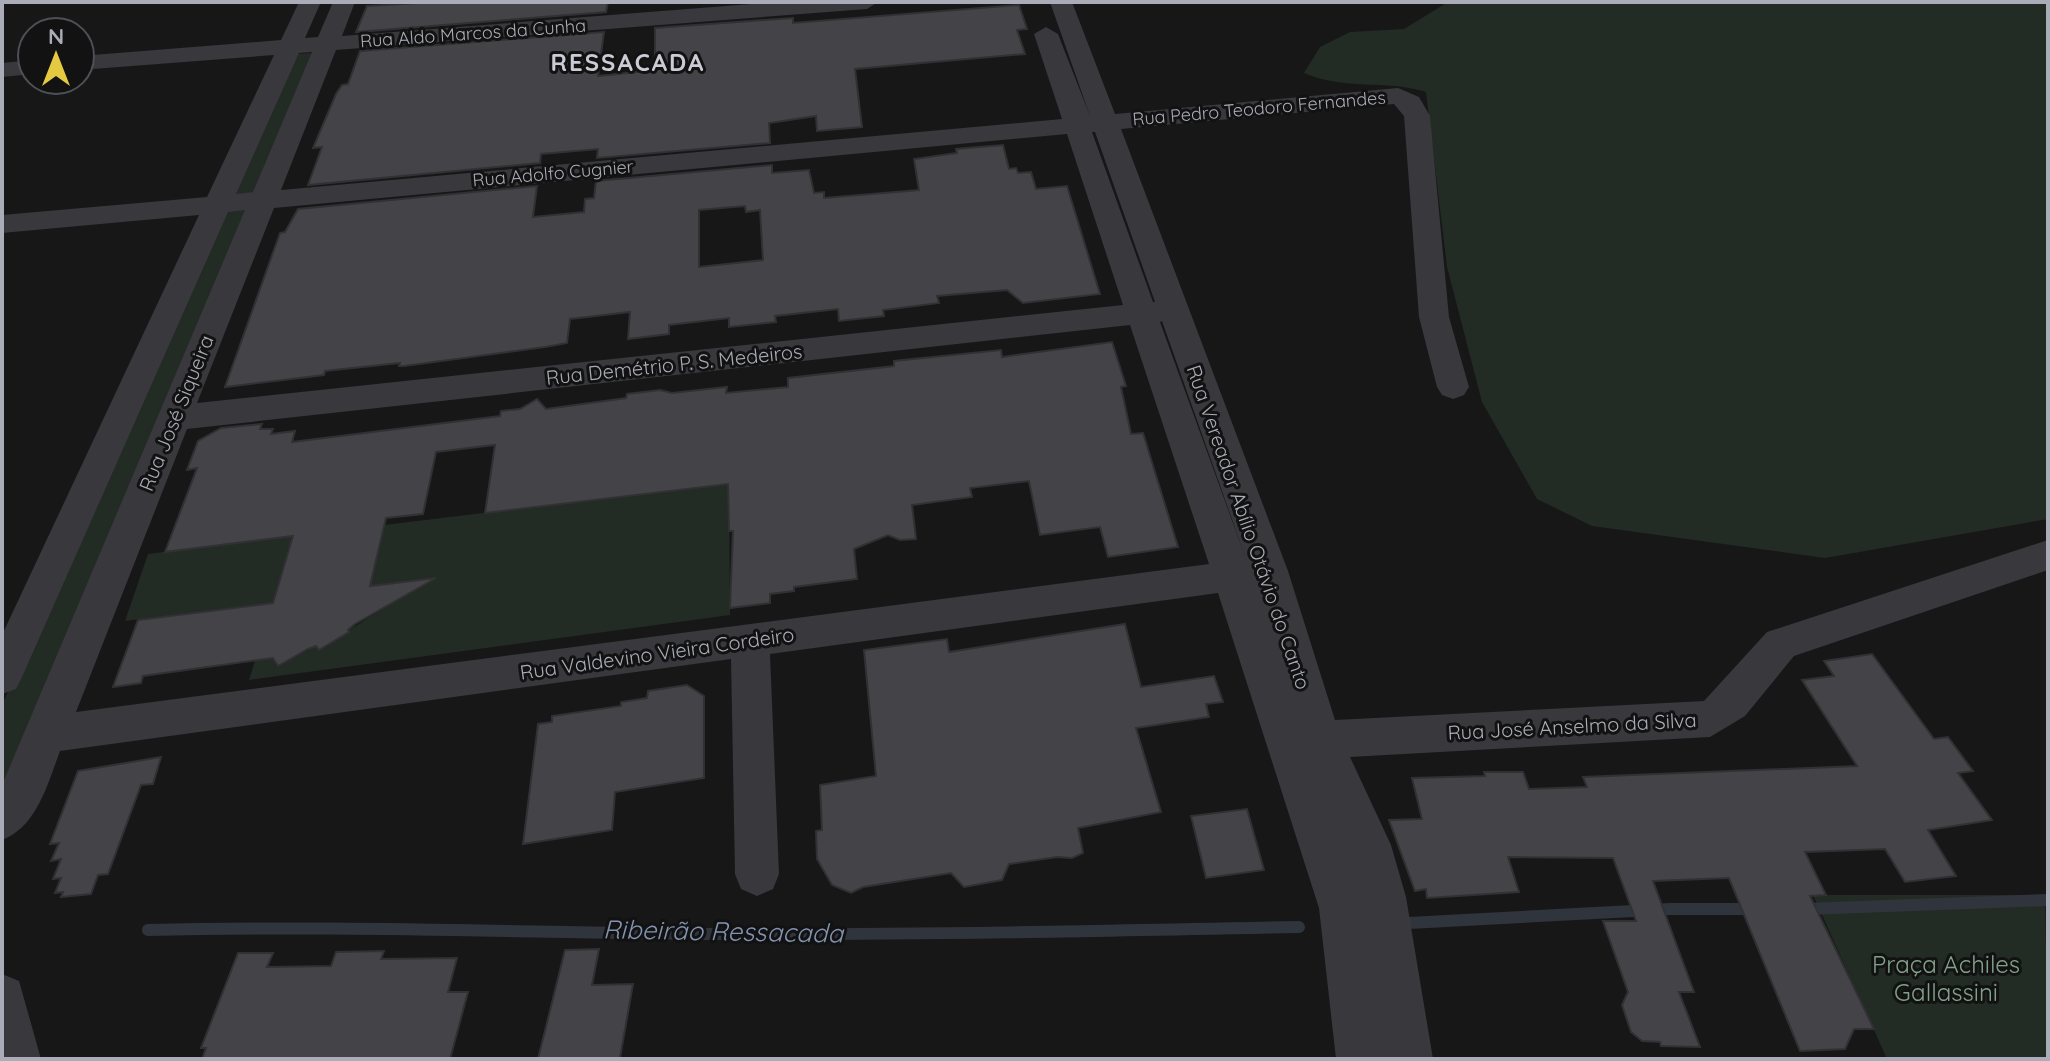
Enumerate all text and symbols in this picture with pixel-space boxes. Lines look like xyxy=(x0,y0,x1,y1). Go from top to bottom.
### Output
street label: Rua Aldo Marcos da Cunha xyxy=(359,14,587,52)
north arrow xyxy=(16,16,96,96)
text: N xyxy=(48,22,64,50)
district label: RESSACADA xyxy=(551,47,705,77)
street label: Rua Pedro Teodoro Fernandes xyxy=(1131,85,1387,131)
street label: Rua Adolfo Cugnier xyxy=(472,155,635,191)
street label: Rua José Siqueira xyxy=(133,331,219,495)
street label: Rua Demétrio P. S. Medeiros xyxy=(545,338,803,390)
street label: Rua Vereador Abílio Otávio do Canto xyxy=(1182,361,1316,693)
street label: Rua Valdevino Vieira Cordeiro xyxy=(518,621,796,685)
street label: Rua José Anselmo da Silva xyxy=(1447,707,1697,745)
water label: Ribeirão Ressacada xyxy=(603,912,845,950)
park label: Praça Achiles Gallassini xyxy=(1872,949,2020,1007)

